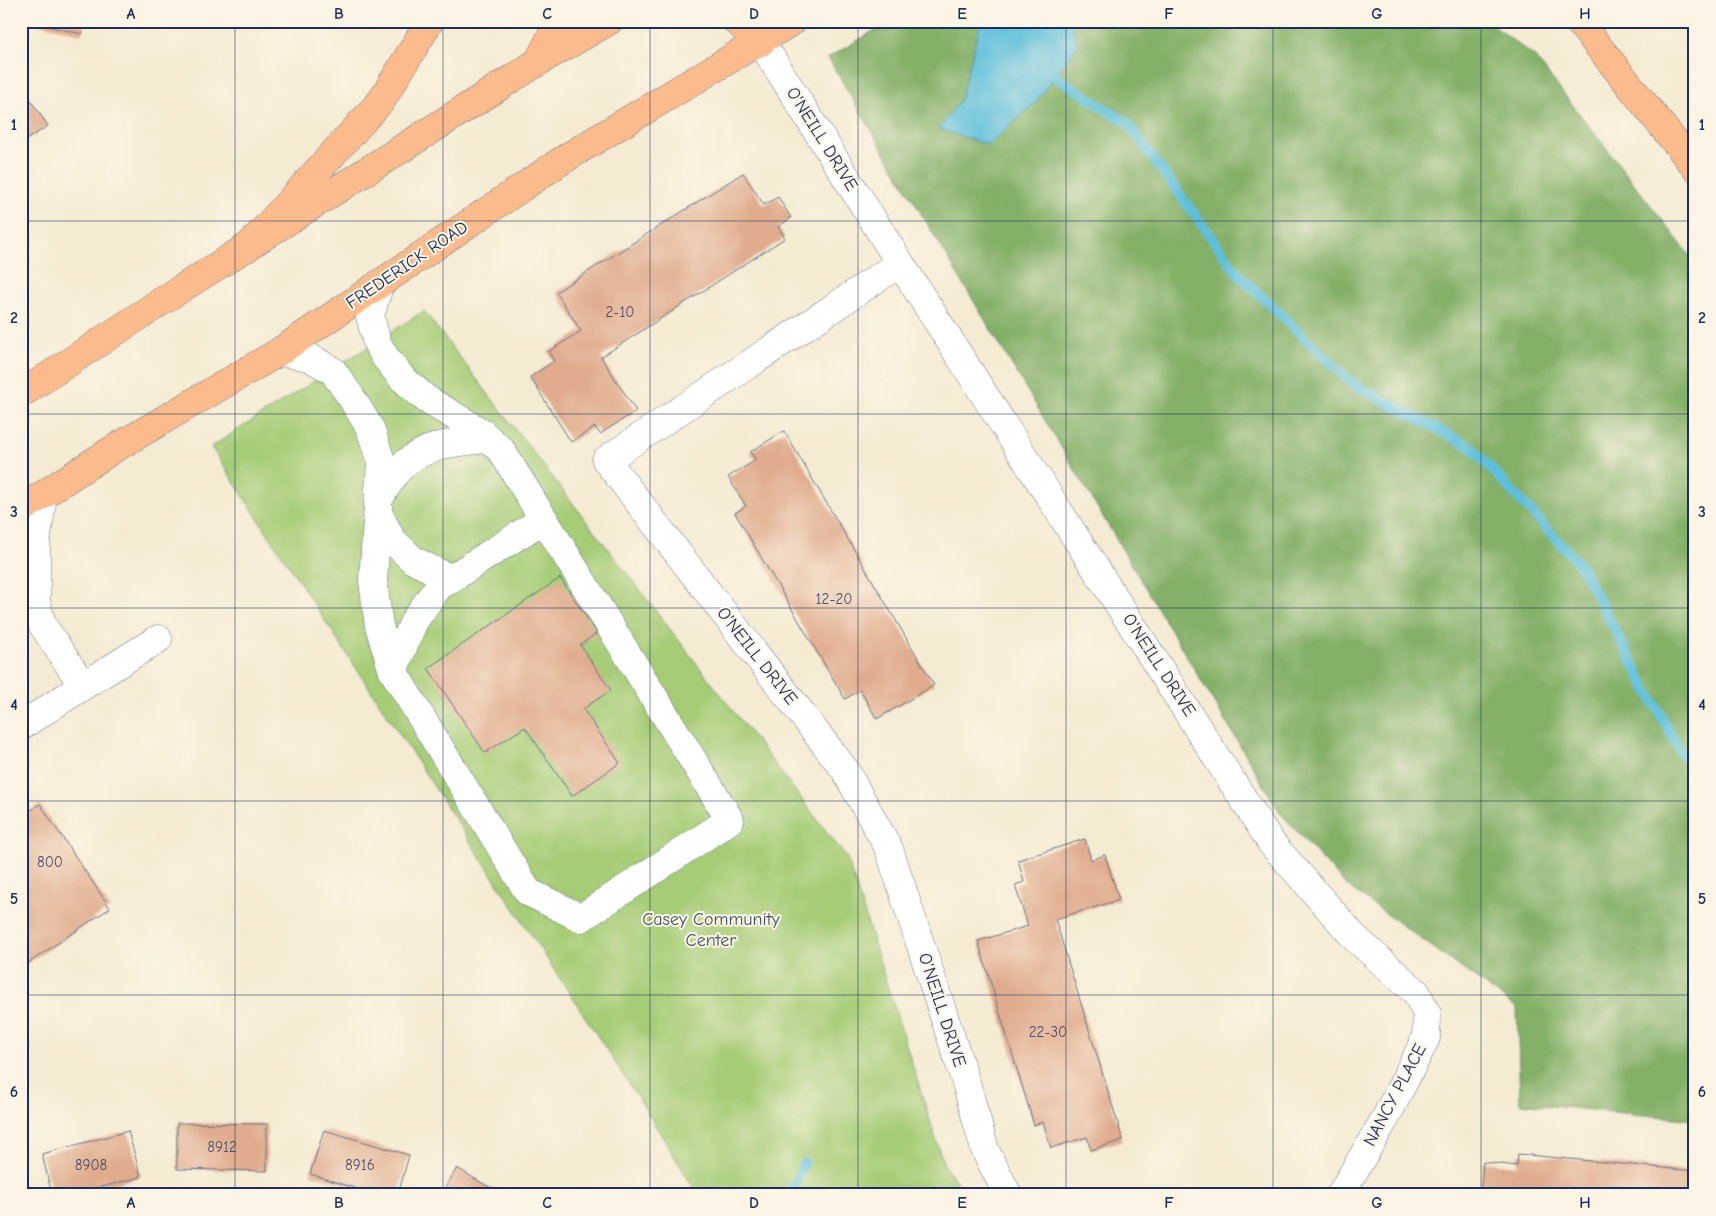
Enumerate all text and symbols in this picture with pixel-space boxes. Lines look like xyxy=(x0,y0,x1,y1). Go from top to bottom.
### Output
text: A xyxy=(127,5,136,23)
text: B xyxy=(334,5,344,23)
text: C xyxy=(542,5,552,23)
text: D xyxy=(749,5,759,23)
text: E xyxy=(957,5,967,23)
text: F xyxy=(1164,5,1174,23)
text: G xyxy=(1371,5,1383,23)
text: H xyxy=(1579,5,1591,23)
street label: O'NEILL DRIVE xyxy=(782,83,862,195)
text: 1 xyxy=(11,116,17,134)
text: 1 xyxy=(1699,116,1705,134)
street label: FREDERICK ROAD xyxy=(342,216,472,314)
house number: 2-10 xyxy=(606,303,634,321)
text: 2 xyxy=(10,309,18,327)
text: 2 xyxy=(1698,309,1706,327)
text: 3 xyxy=(10,503,18,521)
text: 3 xyxy=(1698,503,1706,521)
house number: 12-20 xyxy=(816,590,852,608)
street label: O'NEILL DRIVE xyxy=(712,603,802,709)
street label: O'NEILL DRIVE xyxy=(1118,610,1200,721)
text: 4 xyxy=(10,696,18,714)
text: 4 xyxy=(1698,696,1706,714)
house number: 800 xyxy=(37,853,63,871)
text: 5 xyxy=(10,890,18,908)
text: 5 xyxy=(1698,890,1706,908)
park label: Casey Community Center xyxy=(642,909,781,951)
street label: O'NEILL DRIVE xyxy=(914,950,970,1070)
house number: 22-30 xyxy=(1029,1023,1067,1041)
street label: NANCY PLACE xyxy=(1359,1040,1431,1150)
text: 6 xyxy=(10,1083,18,1101)
text: 6 xyxy=(1698,1083,1706,1101)
house number: 8912 xyxy=(207,1138,237,1156)
house number: 8908 xyxy=(75,1156,107,1174)
house number: 8916 xyxy=(345,1156,375,1174)
text: A xyxy=(127,1194,136,1212)
text: B xyxy=(334,1194,344,1212)
text: C xyxy=(542,1194,552,1212)
text: D xyxy=(749,1194,759,1212)
text: E xyxy=(957,1194,967,1212)
text: F xyxy=(1164,1194,1174,1212)
text: G xyxy=(1371,1194,1383,1212)
text: H xyxy=(1579,1194,1591,1212)

